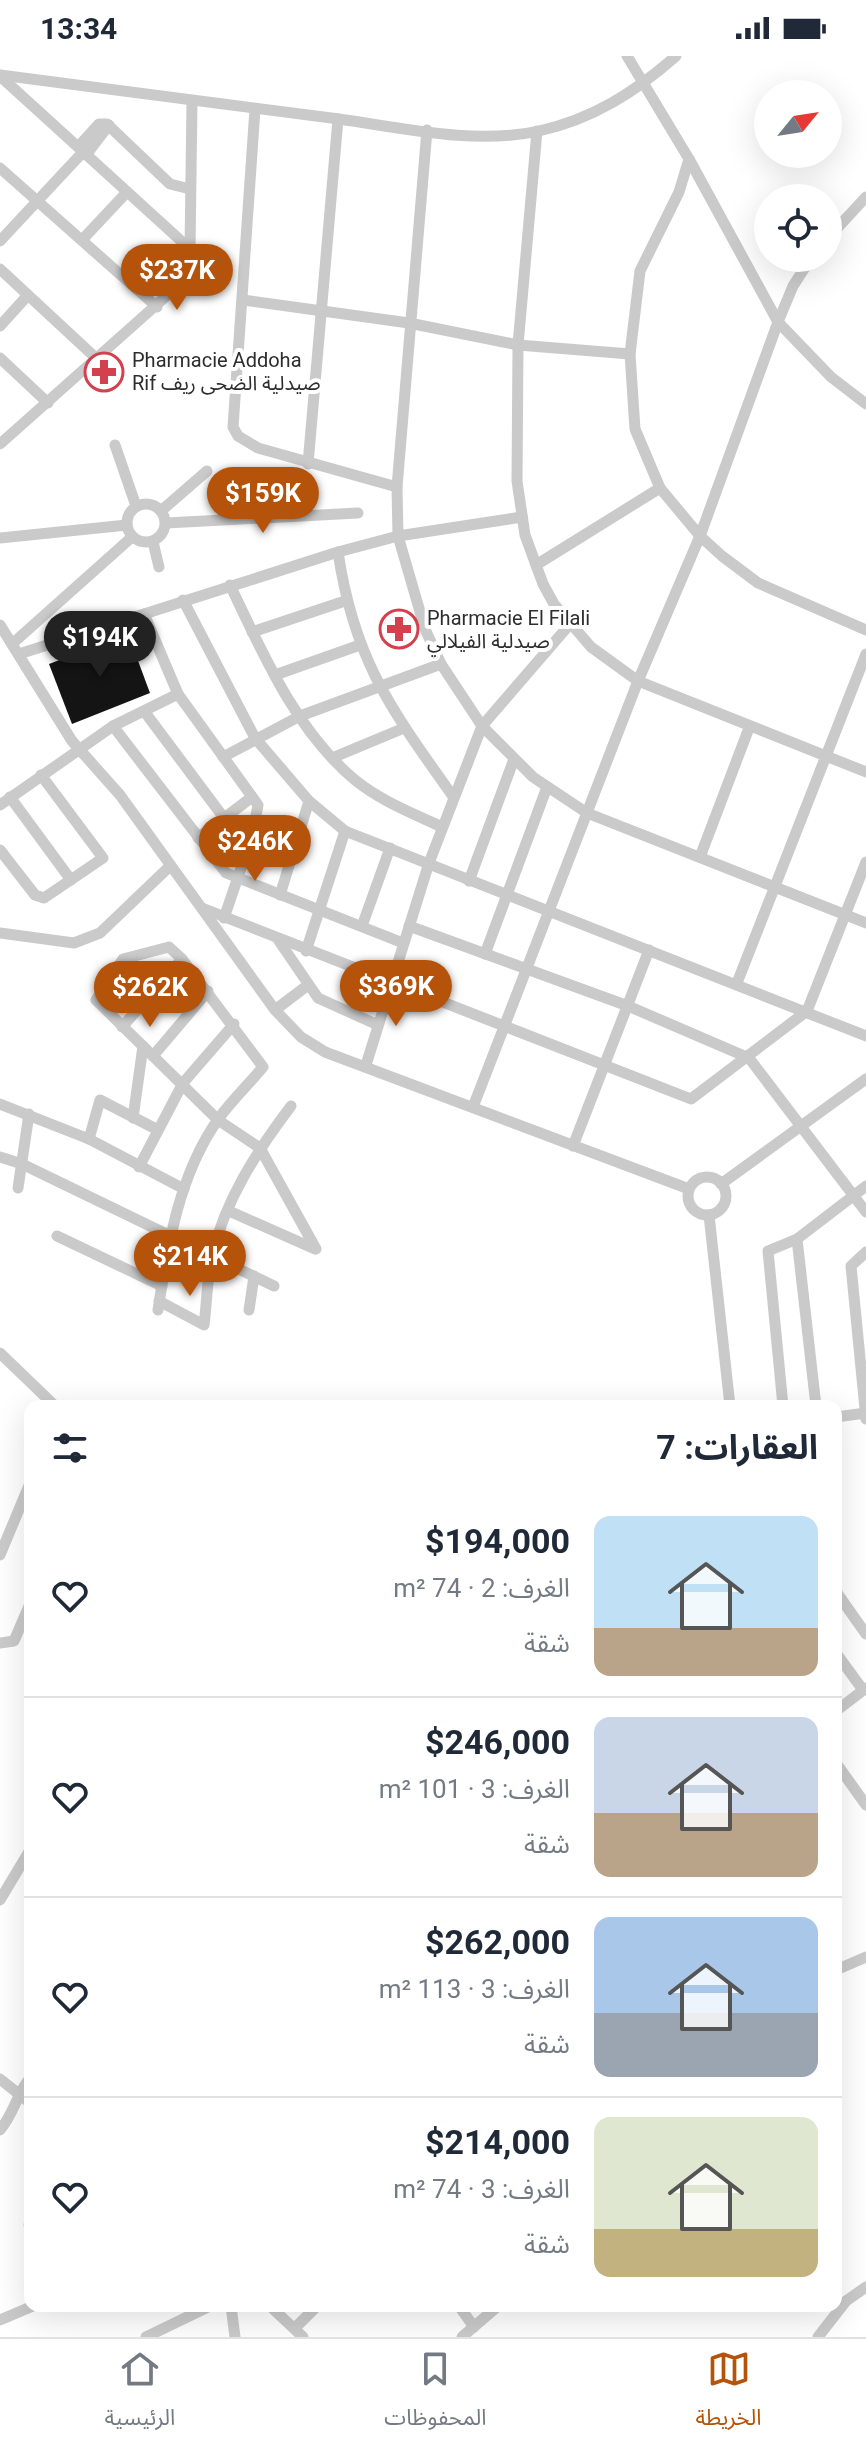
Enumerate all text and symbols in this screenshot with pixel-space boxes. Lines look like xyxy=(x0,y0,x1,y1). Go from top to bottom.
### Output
text: 13:34 xyxy=(40,11,117,46)
north arrow xyxy=(754,80,842,168)
map controls xyxy=(754,80,842,272)
button: locate xyxy=(754,184,842,272)
pin: $237K xyxy=(121,244,233,312)
text: $237K xyxy=(139,255,215,285)
place label: Pharmacie Addoha Rif صيدلية الضحى ريف xyxy=(132,348,321,395)
pharmacy icon: Pharmacie Addoha Rif صيدلية الضحى ريف xyxy=(83,351,125,393)
pin: $159K xyxy=(207,467,319,535)
text: $159K xyxy=(225,478,301,508)
place label: Pharmacie El Filali صيدلية الفيلالي xyxy=(427,606,590,657)
pharmacy icon: Pharmacie El Filali صيدلية الفيلالي xyxy=(378,608,420,650)
pin: $194K xyxy=(44,611,156,679)
text: $194K xyxy=(62,622,138,652)
pin: $246K xyxy=(199,815,311,883)
text: $246K xyxy=(217,826,293,856)
pin: $369K xyxy=(340,960,452,1028)
pin: $262K xyxy=(94,961,206,1029)
text: $369K xyxy=(358,971,434,1001)
text: $262K xyxy=(112,972,188,1002)
pin: $214K xyxy=(134,1230,246,1298)
text: $214K xyxy=(152,1241,228,1271)
icon: filters xyxy=(48,1426,92,1470)
text: العقارات: 7 xyxy=(656,1427,818,1467)
text: $194,000 xyxy=(425,1521,570,1561)
icon: home xyxy=(658,1548,754,1644)
text: الغرف: 2 · 74 m² xyxy=(393,1573,570,1603)
icon: heart xyxy=(48,1574,92,1618)
text: شقة xyxy=(524,1628,570,1658)
text: $246,000 xyxy=(425,1722,570,1762)
icon: home xyxy=(658,1749,754,1845)
text: الغرف: 3 · 101 m² xyxy=(379,1774,570,1804)
icon: heart xyxy=(48,1775,92,1819)
text: شقة xyxy=(524,1829,570,1859)
text: $262,000 xyxy=(425,1922,570,1962)
icon: home xyxy=(658,1949,754,2045)
text: الغرف: 3 · 113 m² xyxy=(379,1974,570,2004)
icon: heart xyxy=(48,1975,92,2019)
text: شقة xyxy=(524,2029,570,2059)
text: $214,000 xyxy=(425,2122,570,2162)
icon: home xyxy=(658,2149,754,2245)
text: الغرف: 3 · 74 m² xyxy=(393,2174,570,2204)
icon: heart xyxy=(48,2175,92,2219)
text: شقة xyxy=(524,2229,570,2259)
tab: الرئيسية xyxy=(105,2347,175,2441)
tab: المحفوظات xyxy=(384,2347,486,2441)
tab: الخريطة xyxy=(696,2347,761,2441)

